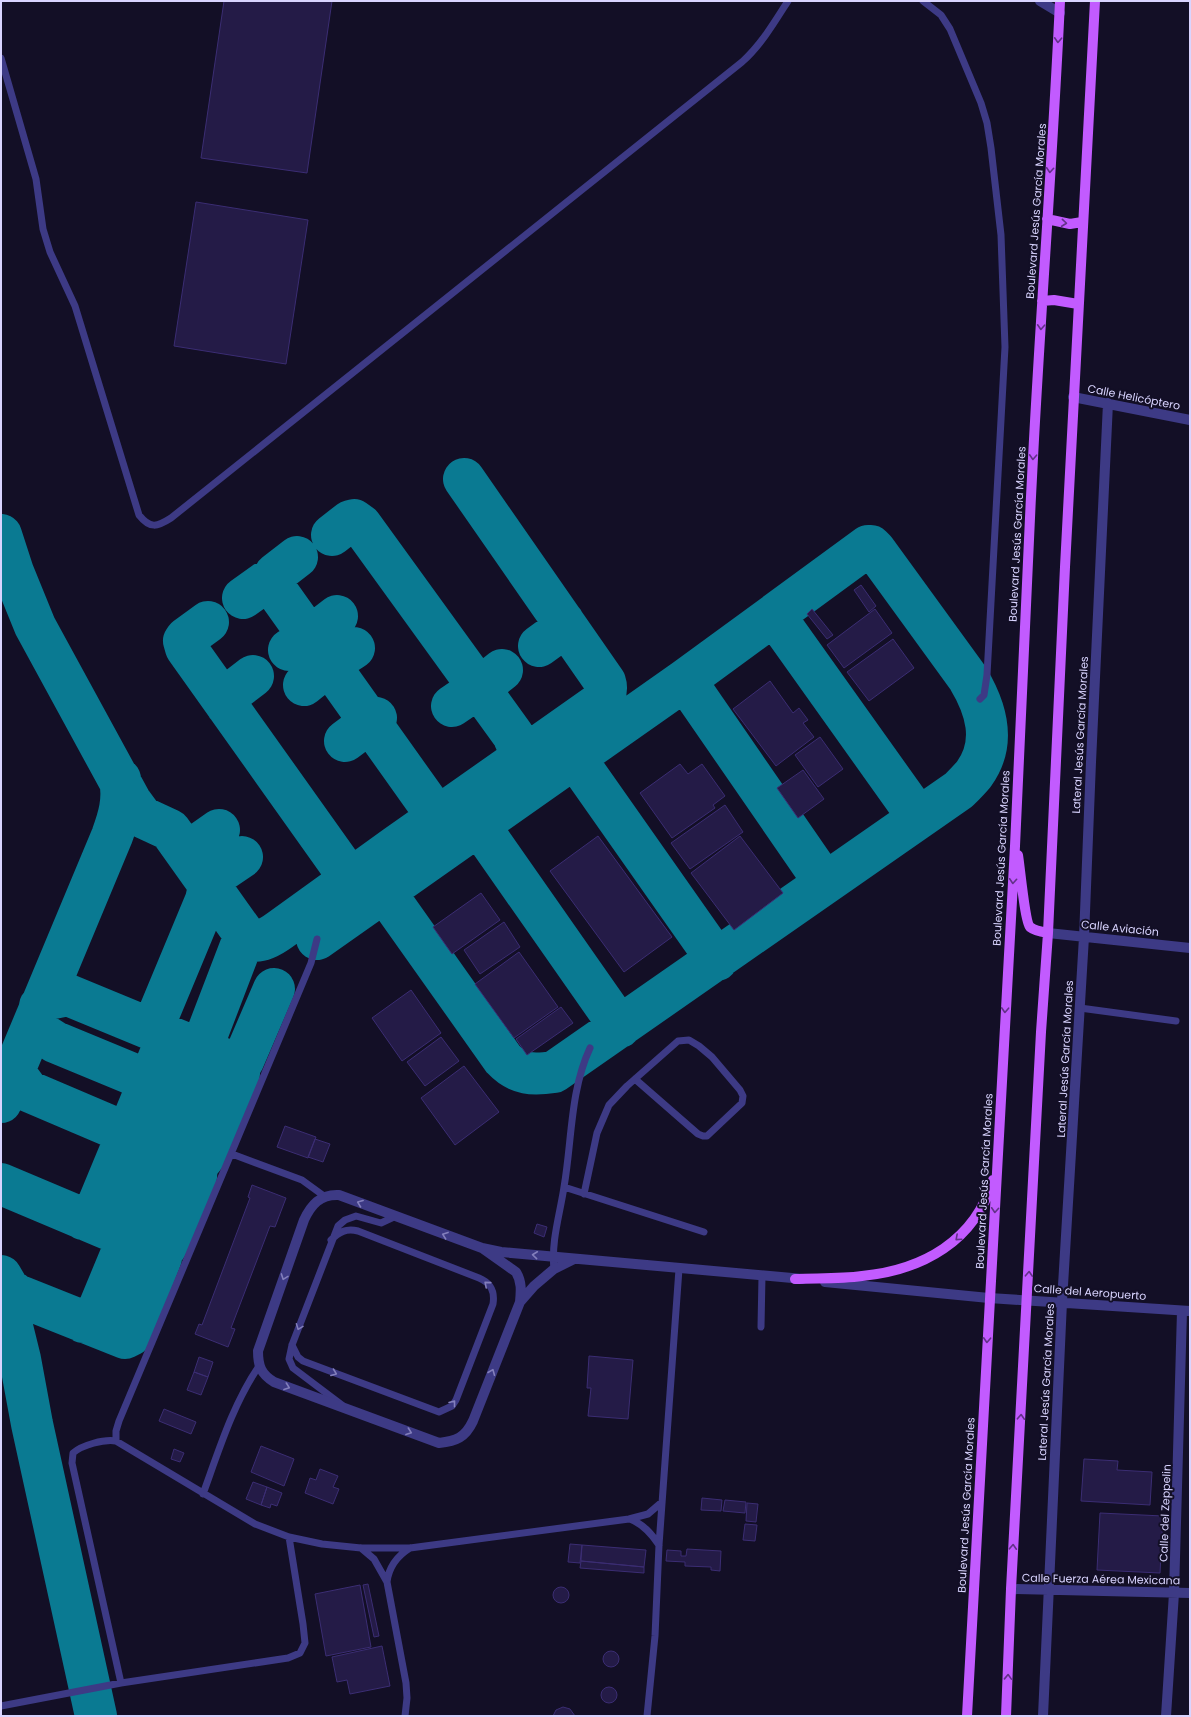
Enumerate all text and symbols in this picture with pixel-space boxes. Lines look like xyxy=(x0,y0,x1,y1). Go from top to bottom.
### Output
one-way arrow xyxy=(1054,37,1063,43)
street label: Boulevard Jesús García Morales xyxy=(1022,123,1050,299)
one-way arrow xyxy=(1046,167,1055,173)
one-way arrow xyxy=(1061,218,1067,227)
one-way arrow xyxy=(1036,324,1045,330)
street label: Calle Helicóptero xyxy=(1086,380,1182,414)
street label: Boulevard Jesús García Morales xyxy=(1004,446,1030,622)
one-way arrow xyxy=(1028,454,1037,460)
street label: Lateral Jesús García Morales xyxy=(1068,656,1092,814)
street label: Boulevard Jesús García Morales xyxy=(988,770,1014,946)
one-way arrow xyxy=(1008,878,1017,884)
street label: Calle Aviación xyxy=(1080,916,1160,940)
street label: Lateral Jesús García Morales xyxy=(1053,980,1077,1138)
one-way arrow xyxy=(1001,1007,1009,1013)
street label: Boulevard Jesús García Morales xyxy=(971,1093,997,1269)
one-way arrow xyxy=(356,1200,363,1208)
one-way arrow xyxy=(990,1207,999,1213)
one-way arrow xyxy=(442,1231,449,1239)
one-way arrow xyxy=(955,1233,962,1240)
one-way arrow xyxy=(532,1251,538,1260)
one-way arrow xyxy=(1024,1271,1033,1277)
one-way arrow xyxy=(280,1273,288,1280)
street label: Calle del Aeropuerto xyxy=(1033,1280,1147,1304)
one-way arrow xyxy=(484,1281,492,1288)
street label: Lateral Jesús García Morales xyxy=(1034,1303,1058,1461)
one-way arrow xyxy=(295,1323,303,1330)
one-way arrow xyxy=(982,1337,991,1343)
one-way arrow xyxy=(488,1368,496,1375)
one-way arrow xyxy=(330,1369,337,1377)
one-way arrow xyxy=(283,1382,290,1391)
one-way arrow xyxy=(448,1400,455,1407)
one-way arrow xyxy=(1016,1414,1025,1420)
street label: Boulevard Jesús García Morales xyxy=(953,1417,979,1593)
one-way arrow xyxy=(405,1427,412,1436)
street label: Calle del Zeppelin xyxy=(1155,1464,1175,1562)
one-way arrow xyxy=(1009,1544,1018,1550)
street label: Calle Fuerza Aérea Mexicana xyxy=(1022,1570,1180,1588)
one-way arrow xyxy=(1003,1674,1012,1680)

